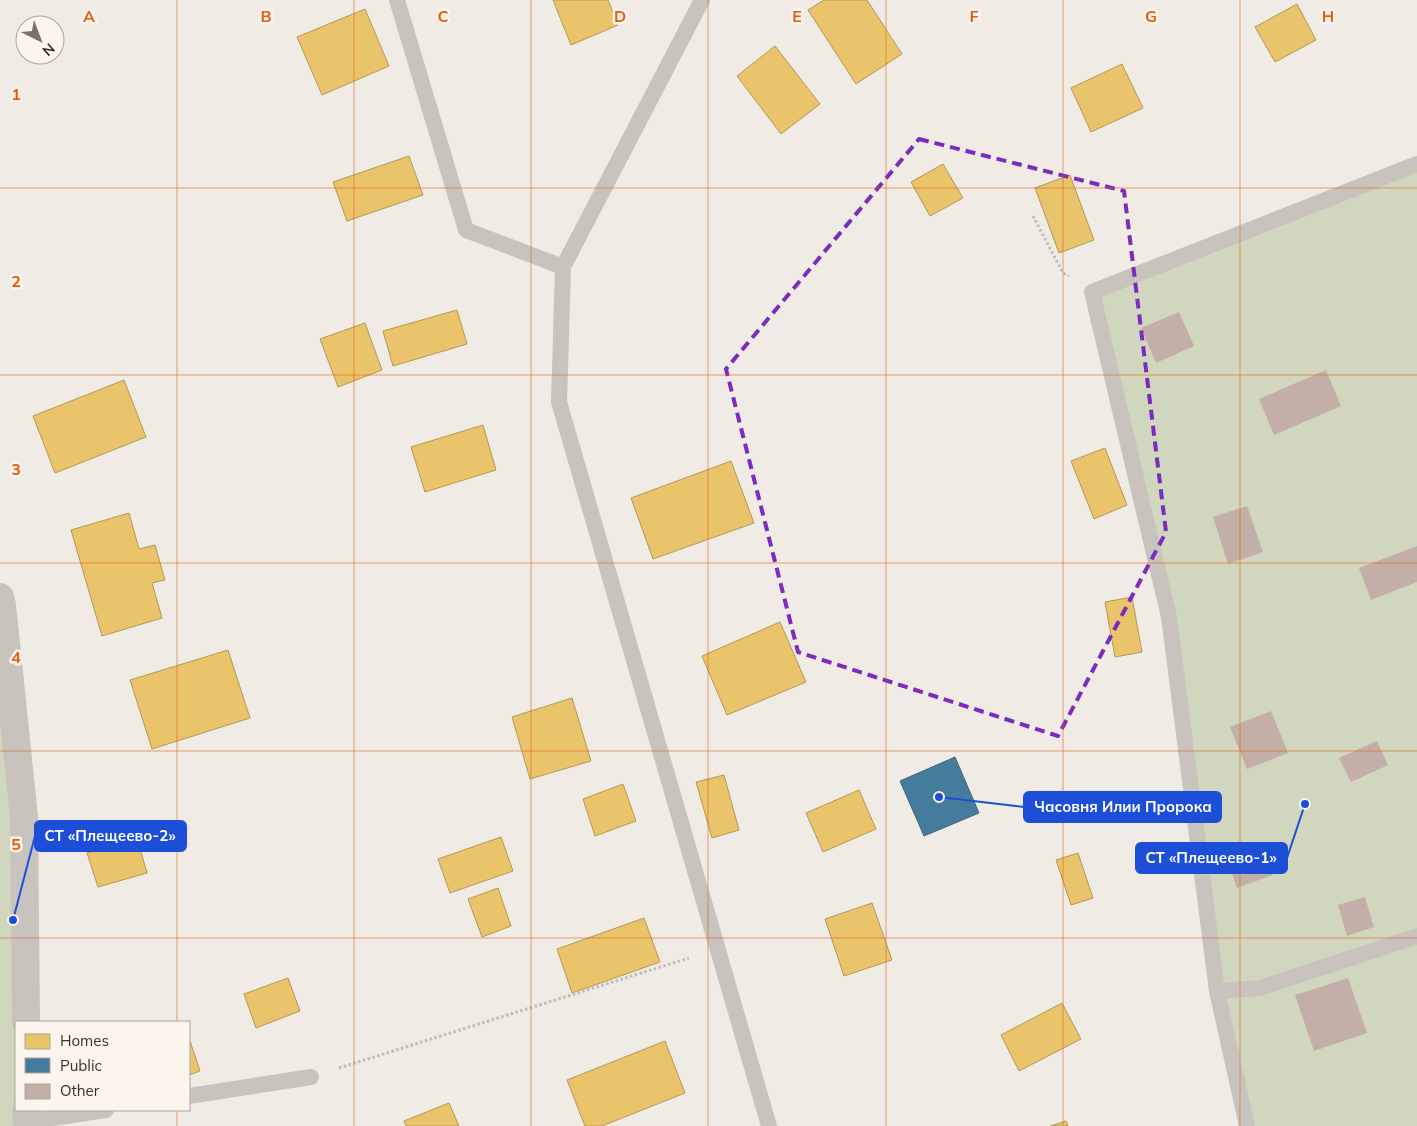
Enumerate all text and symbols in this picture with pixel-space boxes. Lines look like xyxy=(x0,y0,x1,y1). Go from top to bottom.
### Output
text: A xyxy=(83,6,95,26)
text: B xyxy=(260,6,272,26)
text: C xyxy=(438,6,449,26)
text: D xyxy=(614,6,626,26)
text: E xyxy=(792,6,802,26)
text: F xyxy=(969,6,979,26)
text: G xyxy=(1145,6,1157,26)
text: H xyxy=(1322,6,1334,26)
north arrow xyxy=(15,15,65,65)
text: N xyxy=(39,39,59,60)
text: 1 xyxy=(11,84,21,104)
text: 2 xyxy=(11,271,21,291)
text: 3 xyxy=(11,459,21,479)
text: 4 xyxy=(11,647,21,667)
callout: Часовня Илии Пророка xyxy=(1024,792,1221,822)
text: Часовня Илии Пророка xyxy=(1034,797,1212,816)
callout: СТ «Плещеево-2» xyxy=(35,821,186,851)
text: СТ «Плещеево-2» xyxy=(44,826,176,845)
text: 5 xyxy=(11,834,21,854)
callout: СТ «Плещеево-1» xyxy=(1136,843,1287,873)
text: СТ «Плещеево-1» xyxy=(1145,848,1277,867)
legend xyxy=(15,1021,190,1111)
text: Homes xyxy=(60,1031,109,1050)
text: Public xyxy=(60,1056,102,1075)
text: Other xyxy=(60,1081,100,1100)

